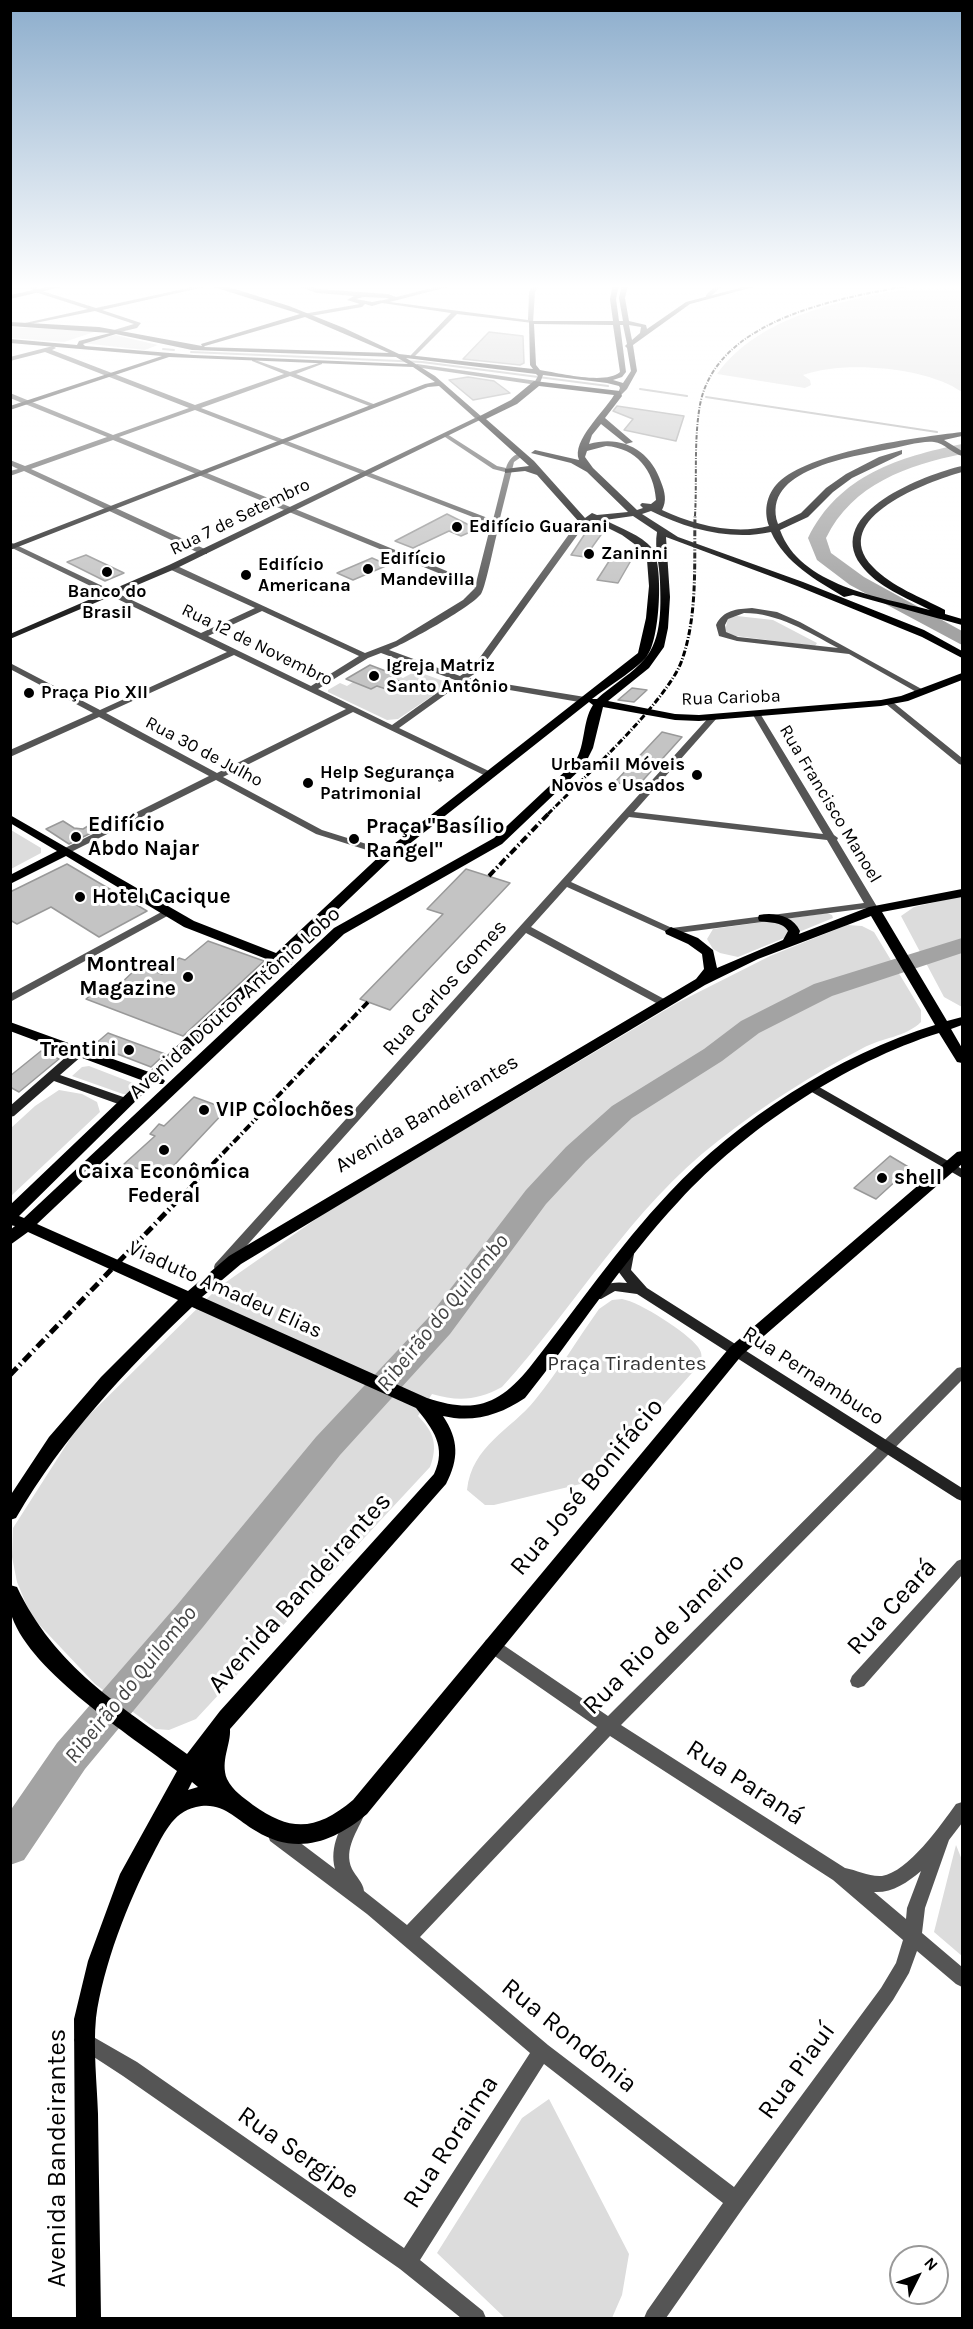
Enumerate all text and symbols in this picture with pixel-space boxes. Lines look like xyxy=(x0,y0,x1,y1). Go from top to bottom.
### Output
street label: Rua 7 de Setembro xyxy=(167,474,313,560)
place label: Edifício Guarani xyxy=(469,516,608,538)
marker: Edifício Guarani xyxy=(450,520,464,534)
place label: Zaninni xyxy=(601,543,668,565)
marker: Zaninni xyxy=(582,547,596,561)
place label: Edifício Mandevilla xyxy=(380,548,475,590)
place label: Edifício Americana xyxy=(258,554,351,596)
marker: Edifício Mandevilla xyxy=(361,562,375,576)
marker: Banco do Brasil xyxy=(100,565,114,579)
marker: Edifício Americana xyxy=(239,568,253,582)
place label: Banco do Brasil xyxy=(68,581,146,624)
street label: Rua 12 de Novembro xyxy=(178,599,336,691)
place label: Igreja Matriz Santo Antônio xyxy=(386,655,508,698)
marker: Igreja Matriz Santo Antônio xyxy=(367,669,381,683)
place label: Praça Pio XII xyxy=(41,682,148,704)
street label: Rua Carioba xyxy=(681,685,781,711)
marker: Praça Pio XII xyxy=(22,686,36,700)
street label: Rua 30 de Julho xyxy=(142,712,266,792)
street label: Rua Francisco Manoel xyxy=(774,721,886,887)
place label: Urbamil Móveis Novos e Usados xyxy=(551,754,685,796)
place label: Help Segurança Patrimonial xyxy=(320,762,455,804)
marker: Urbamil Móveis Novos e Usados xyxy=(690,768,704,782)
marker: Help Segurança Patrimonial xyxy=(301,776,315,790)
place label: Edifício Abdo Najar xyxy=(88,812,199,862)
place label: Praça "Basílio Rangel" xyxy=(366,814,504,864)
marker: Edifício Abdo Najar xyxy=(69,830,83,844)
marker: Praça "Basílio Rangel" xyxy=(347,832,361,846)
place label: Hotel Cacique xyxy=(92,884,231,910)
marker: Hotel Cacique xyxy=(73,890,87,904)
street label: Avenida Doutor Antônio Lobo xyxy=(124,901,346,1105)
street label: Rua Carlos Gomes xyxy=(377,915,513,1061)
place label: Montreal Magazine xyxy=(79,952,176,1002)
marker: Montreal Magazine xyxy=(181,970,195,984)
place label: Trentini xyxy=(40,1037,117,1063)
marker: Trentini xyxy=(122,1043,136,1057)
street label: Avenida Bandeirantes xyxy=(331,1049,523,1179)
place label: VIP Colochões xyxy=(216,1097,354,1123)
marker: VIP Colochões xyxy=(197,1103,211,1117)
marker: Caixa Econômica Federal xyxy=(157,1143,171,1157)
place label: Caixa Econômica Federal xyxy=(78,1159,250,1209)
place label: shell xyxy=(894,1165,942,1191)
marker: shell xyxy=(875,1171,889,1185)
water label: Ribeirão do Quilombo xyxy=(371,1229,515,1397)
street label: Viaduto Amadeu Elias xyxy=(124,1236,326,1344)
street label: Rua Pernambuco xyxy=(738,1321,888,1431)
park label: Praça Tiradentes xyxy=(547,1351,707,1377)
street label: Rua José Bonifácio xyxy=(504,1392,670,1582)
street label: Avenida Bandeirantes xyxy=(202,1486,398,1700)
street label: Rua Rio de Janeiro xyxy=(576,1546,752,1722)
street label: Rua Ceará xyxy=(840,1552,944,1662)
water label: Ribeirão do Quilombo xyxy=(59,1601,203,1769)
street label: Rua Paraná xyxy=(680,1733,810,1833)
street label: Rua Rondônia xyxy=(495,1972,643,2100)
street label: Rua Piauí xyxy=(751,2016,843,2126)
street label: Avenida Bandeirantes xyxy=(42,2029,74,2287)
street label: Rua Roraima xyxy=(396,2070,506,2214)
street label: Rua Sergipe xyxy=(231,2100,365,2206)
north arrow xyxy=(889,2245,949,2305)
text: N xyxy=(920,2253,942,2275)

